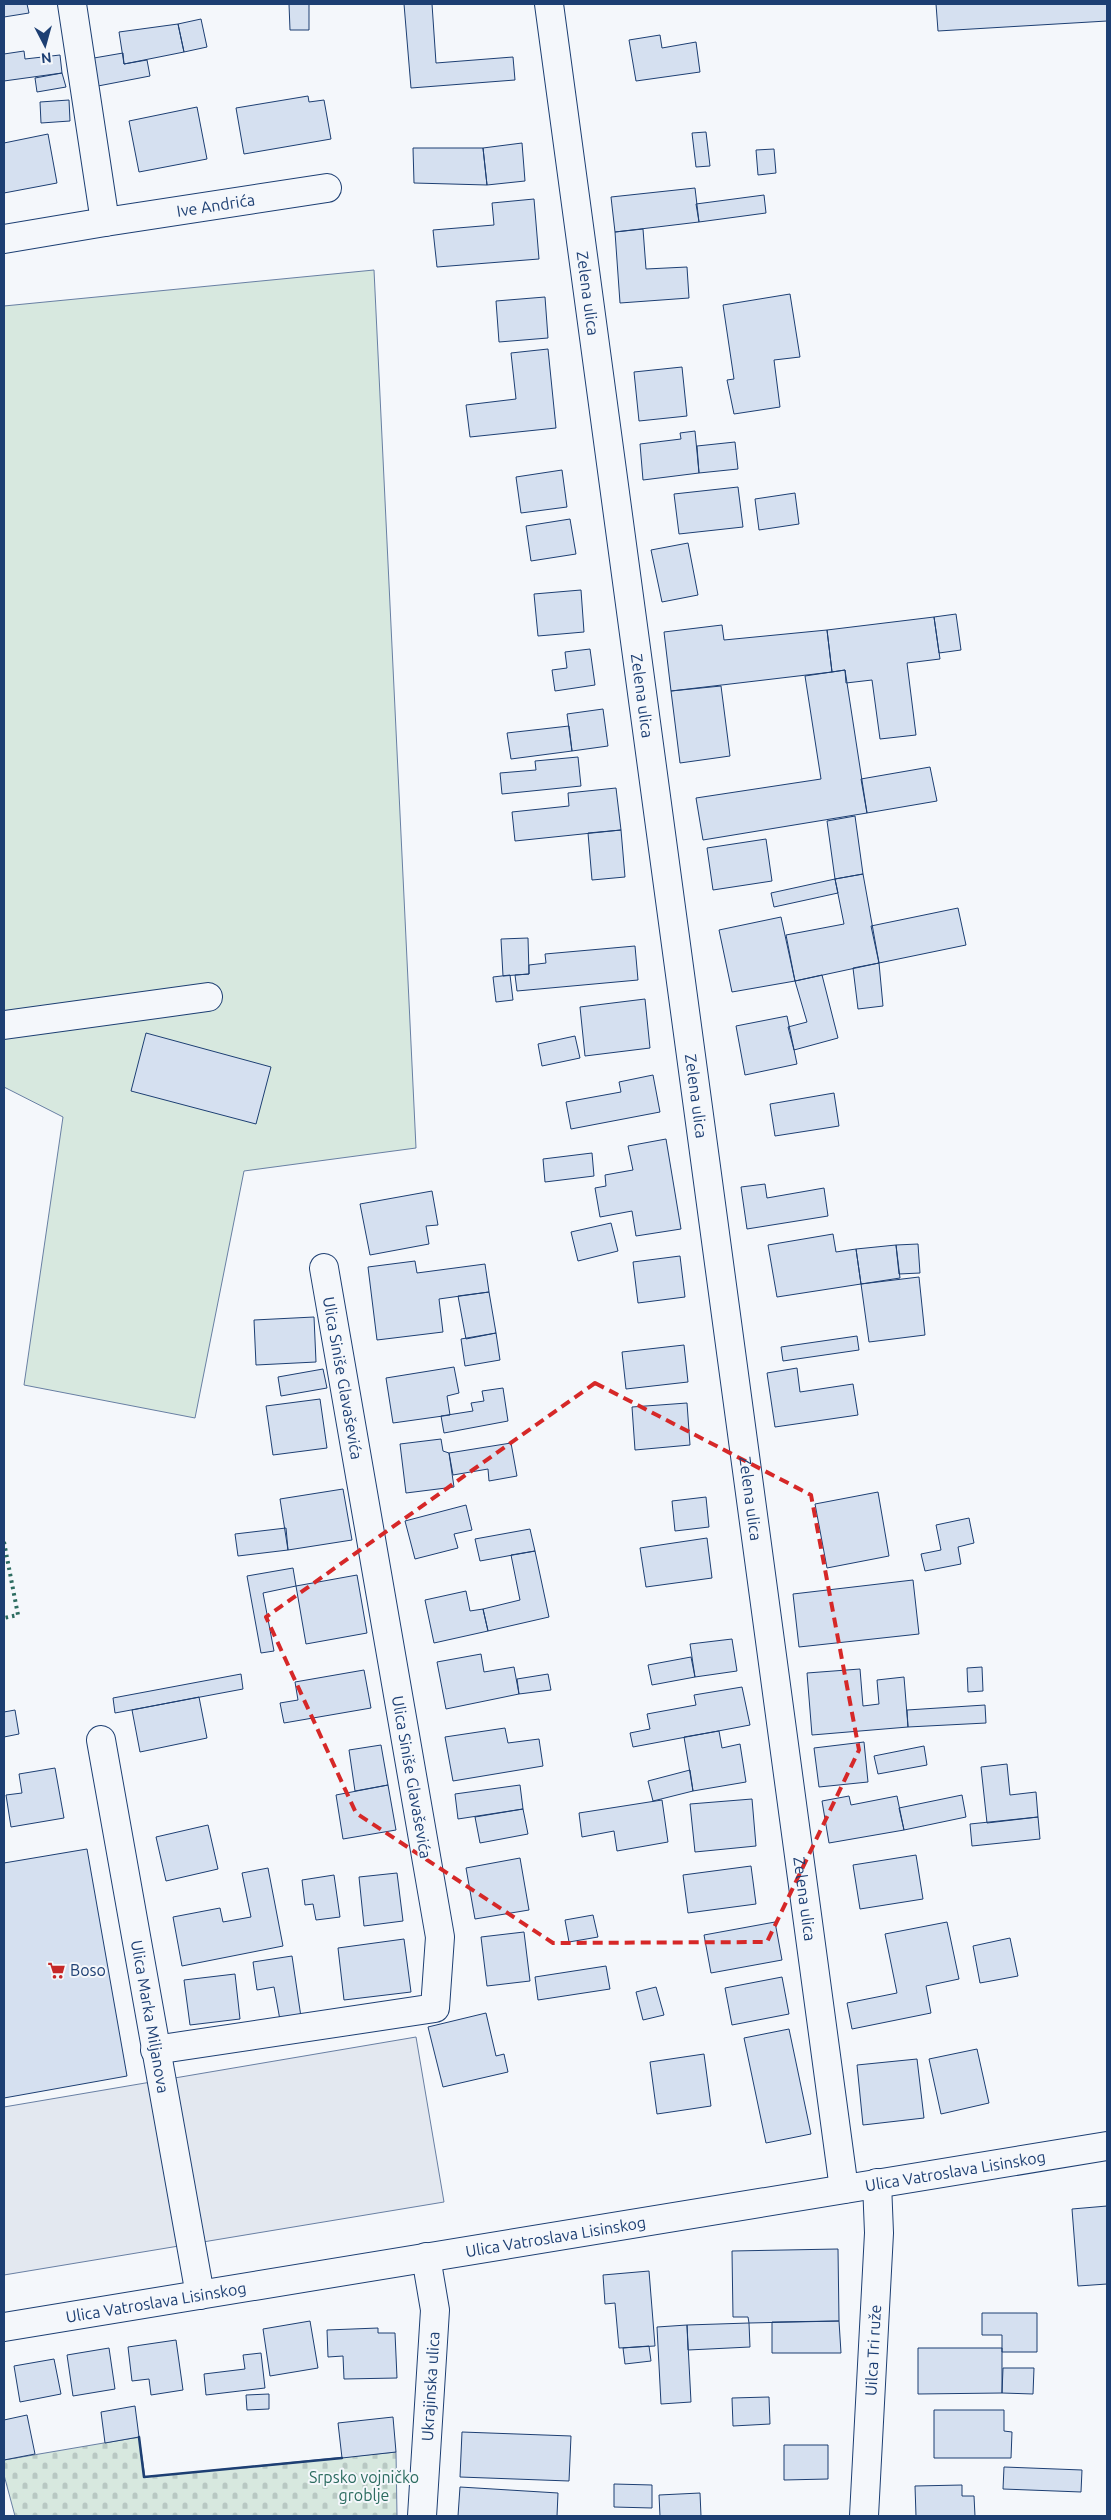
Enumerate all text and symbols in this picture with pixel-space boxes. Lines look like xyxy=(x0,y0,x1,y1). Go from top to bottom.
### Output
north arrow xyxy=(20,20,70,70)
text: N xyxy=(40,49,52,66)
street label: Ive Andrića xyxy=(175,190,256,220)
street label: Zelena ulica xyxy=(573,250,603,337)
street label: Zelena ulica xyxy=(628,652,657,739)
street label: Zelena ulica xyxy=(682,1053,711,1139)
street label: Ulica Siniše Glavaševića xyxy=(320,1295,366,1461)
street label: Zelena ulica xyxy=(736,1455,765,1542)
street label: Ulica Siniše Glavaševića xyxy=(389,1694,435,1860)
street label: Zelena ulica xyxy=(790,1856,819,1942)
street label: Ulica Marka Miljanova xyxy=(128,1939,173,2095)
supermarket icon: Boso xyxy=(46,1960,66,1980)
place label: Boso xyxy=(70,1961,106,1979)
street label: Ulica Vatroslava Lisinskog xyxy=(864,2147,1047,2195)
street label: Ulica Vatroslava Lisinskog xyxy=(464,2213,647,2260)
street label: Ulica Vatroslava Lisinskog xyxy=(64,2278,248,2326)
street label: Uilca Tri ruže xyxy=(861,2304,884,2396)
street label: Ukrajinska ulica xyxy=(418,2331,443,2442)
park label: Srpsko vojničko groblje xyxy=(309,2468,419,2504)

